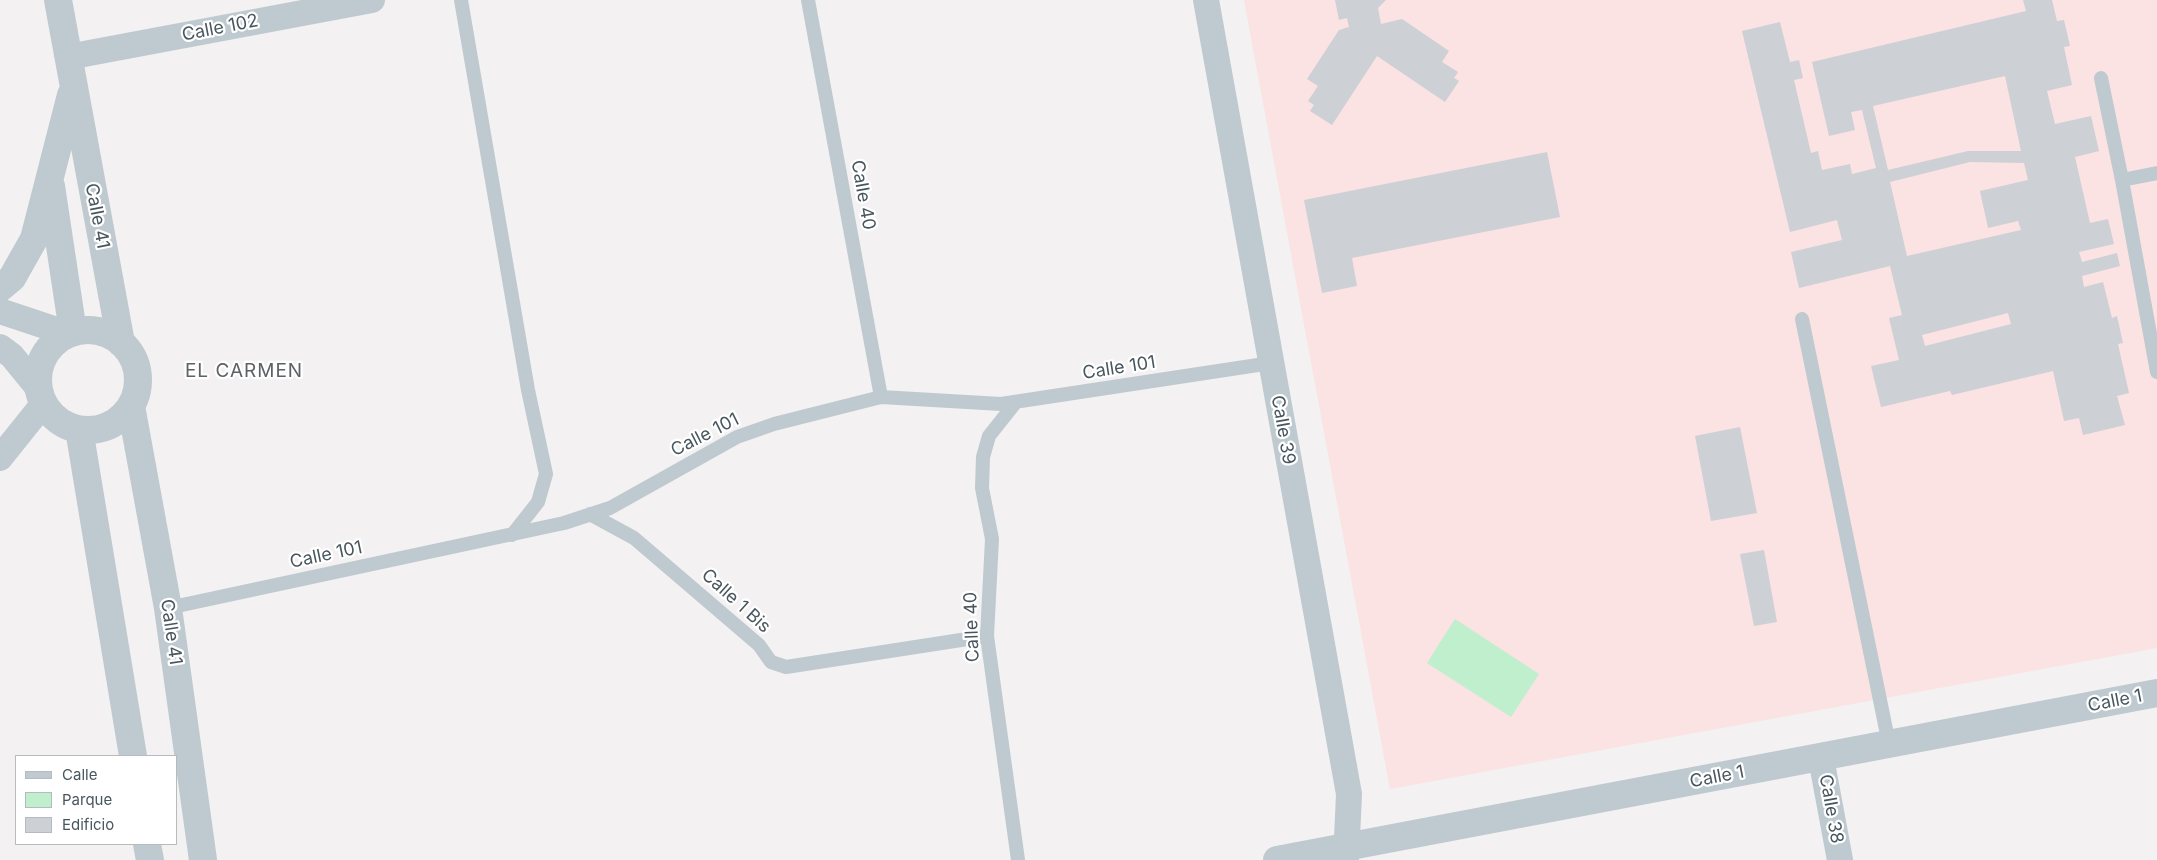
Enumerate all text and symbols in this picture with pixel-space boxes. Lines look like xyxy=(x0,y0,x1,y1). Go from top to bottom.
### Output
street label: Calle 102 xyxy=(180,10,260,46)
street label: Calle 40 xyxy=(846,158,880,232)
street label: Calle 41 xyxy=(80,181,114,251)
street label: Calle 101 xyxy=(1081,352,1157,384)
district label: EL CARMEN xyxy=(184,360,304,382)
street label: Calle 39 xyxy=(1266,394,1300,466)
street label: Calle 101 xyxy=(667,409,743,461)
street label: Calle 101 xyxy=(288,537,364,573)
street label: Calle 1 Bis xyxy=(697,564,775,638)
street label: Calle 40 xyxy=(960,591,984,663)
street label: Calle 41 xyxy=(156,598,186,666)
street label: Calle 1 xyxy=(2086,685,2144,717)
legend xyxy=(15,755,178,845)
street label: Calle 1 xyxy=(1688,761,1746,793)
text: Calle xyxy=(62,765,97,784)
street label: Calle 38 xyxy=(1814,773,1848,845)
text: Parque xyxy=(62,790,112,809)
text: Edificio xyxy=(62,815,114,834)

